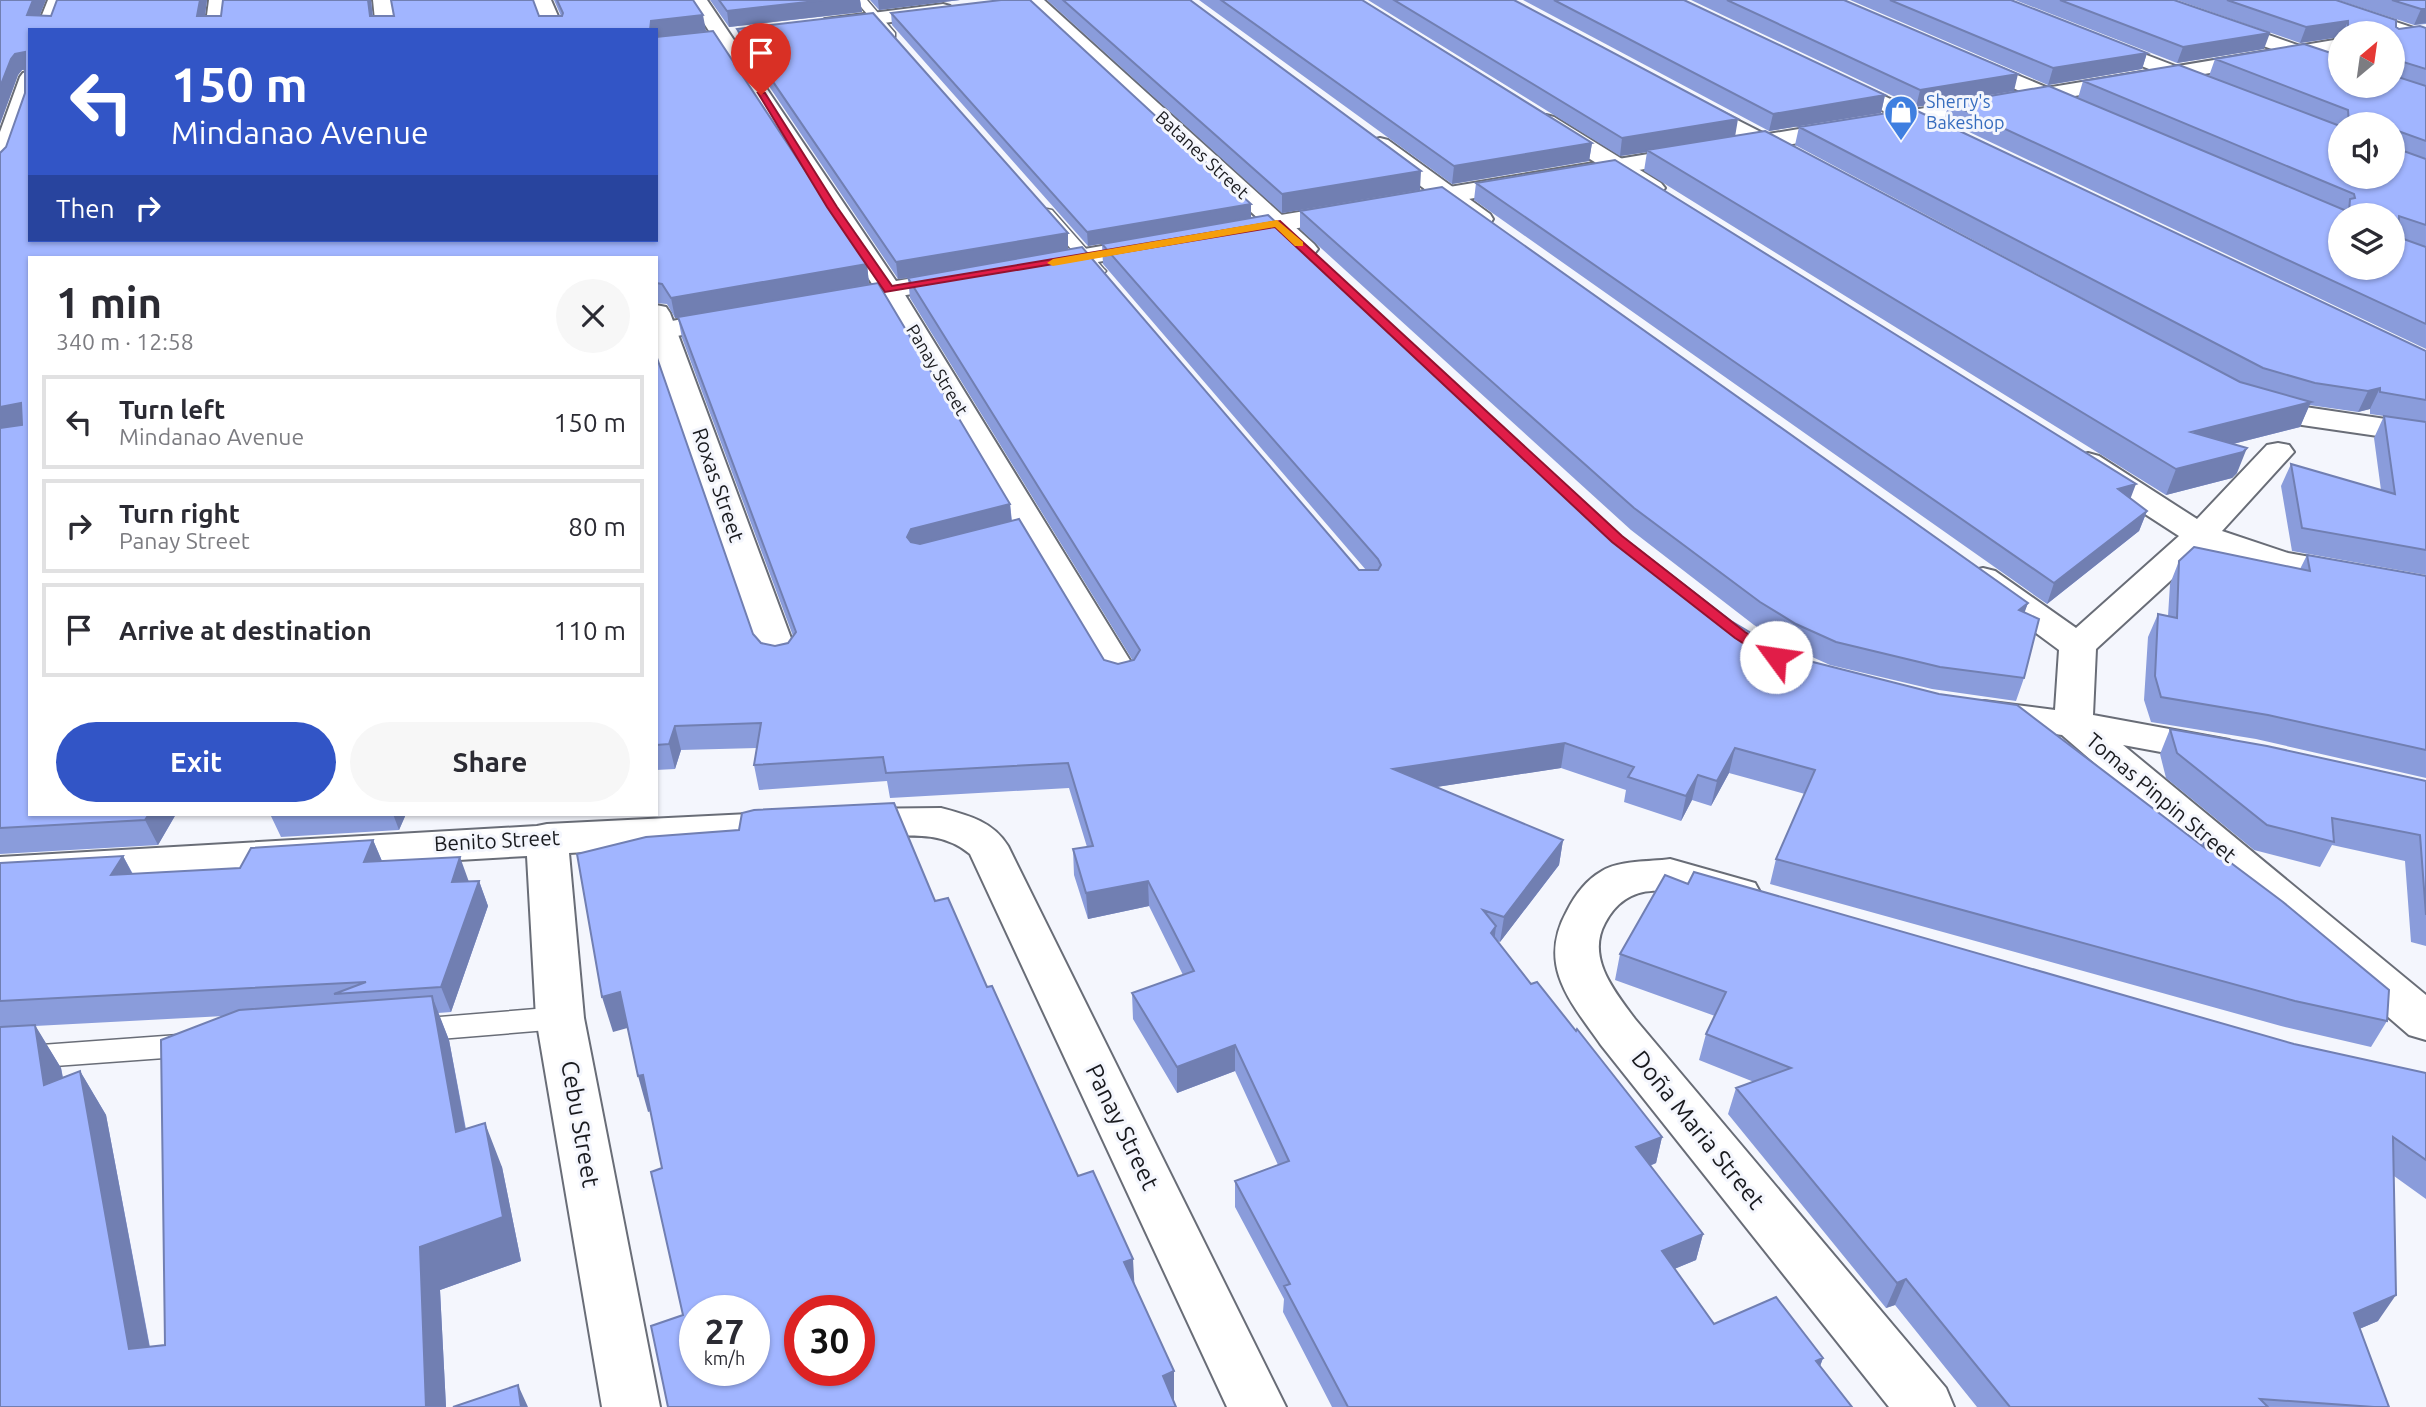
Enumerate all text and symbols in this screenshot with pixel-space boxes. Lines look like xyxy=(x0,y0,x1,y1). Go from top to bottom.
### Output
north arrow xyxy=(2328,21,2404,98)
map controls xyxy=(2328,21,2405,280)
pin xyxy=(731,23,791,95)
icon: arrive xyxy=(742,34,780,72)
icon: left xyxy=(56,56,147,147)
text: 150 m xyxy=(171,56,308,111)
place label: Sherry's Bakeshop xyxy=(1926,91,2005,132)
shop icon: Sherry's Bakeshop xyxy=(1882,93,1920,142)
street label: Batanes Street xyxy=(1152,106,1253,202)
button: sound xyxy=(2328,112,2405,189)
text: Mindanao Avenue xyxy=(171,114,429,150)
icon: right xyxy=(129,189,167,227)
text: Then xyxy=(56,194,115,223)
button: layers xyxy=(2328,203,2405,280)
text: 1 min xyxy=(56,279,162,326)
button: close xyxy=(556,279,630,353)
street label: Panay Street xyxy=(903,320,973,419)
text: 340 m · 12:58 xyxy=(56,329,194,354)
text: Turn left xyxy=(119,395,225,424)
icon: left xyxy=(60,403,98,441)
text: 150 m xyxy=(554,408,626,437)
text: Mindanao Avenue xyxy=(119,424,304,449)
street label: Roxas Street xyxy=(688,425,750,545)
text: Turn right xyxy=(119,499,240,528)
icon: right xyxy=(60,507,98,545)
text: 80 m xyxy=(568,512,626,541)
text: Panay Street xyxy=(119,528,250,553)
icon: arrive xyxy=(60,611,98,649)
text: Arrive at destination xyxy=(119,616,372,645)
text: 110 m xyxy=(554,616,626,645)
position arrow xyxy=(1739,620,1813,694)
button: Exit xyxy=(56,722,336,802)
button: Share xyxy=(350,722,630,802)
street label: Tomas Pinpin Street xyxy=(2082,728,2241,867)
street label: Benito Street xyxy=(433,825,560,855)
street label: Doña Maria Street xyxy=(1626,1045,1771,1215)
street label: Cebu Street xyxy=(556,1058,605,1190)
street label: Panay Street xyxy=(1080,1059,1165,1195)
speed limit sign: 30 xyxy=(784,1295,875,1386)
text: 27 xyxy=(705,1311,744,1351)
text: km/h xyxy=(704,1348,745,1368)

